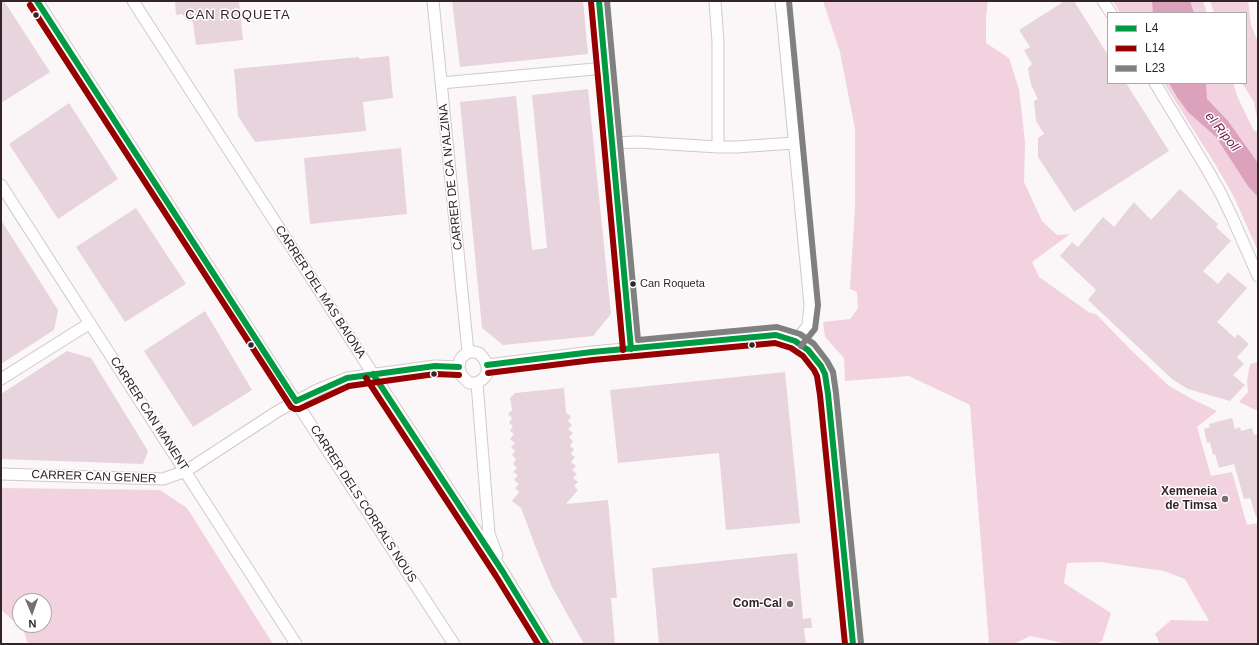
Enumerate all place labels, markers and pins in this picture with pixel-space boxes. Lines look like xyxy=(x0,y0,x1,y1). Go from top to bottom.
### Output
unlabelled marker xyxy=(31,10,41,20)
place label: Can Roqueta xyxy=(640,277,705,291)
marker: Can Roqueta xyxy=(628,279,638,289)
unlabelled marker xyxy=(246,340,256,350)
unlabelled marker xyxy=(747,340,757,350)
unlabelled marker xyxy=(429,369,439,379)
place label: Xemeneia de Timsa xyxy=(1161,485,1217,513)
marker: Xemeneia de Timsa xyxy=(1220,494,1230,504)
place label: Com-Cal xyxy=(733,597,782,611)
marker: Com-Cal xyxy=(785,599,795,609)

